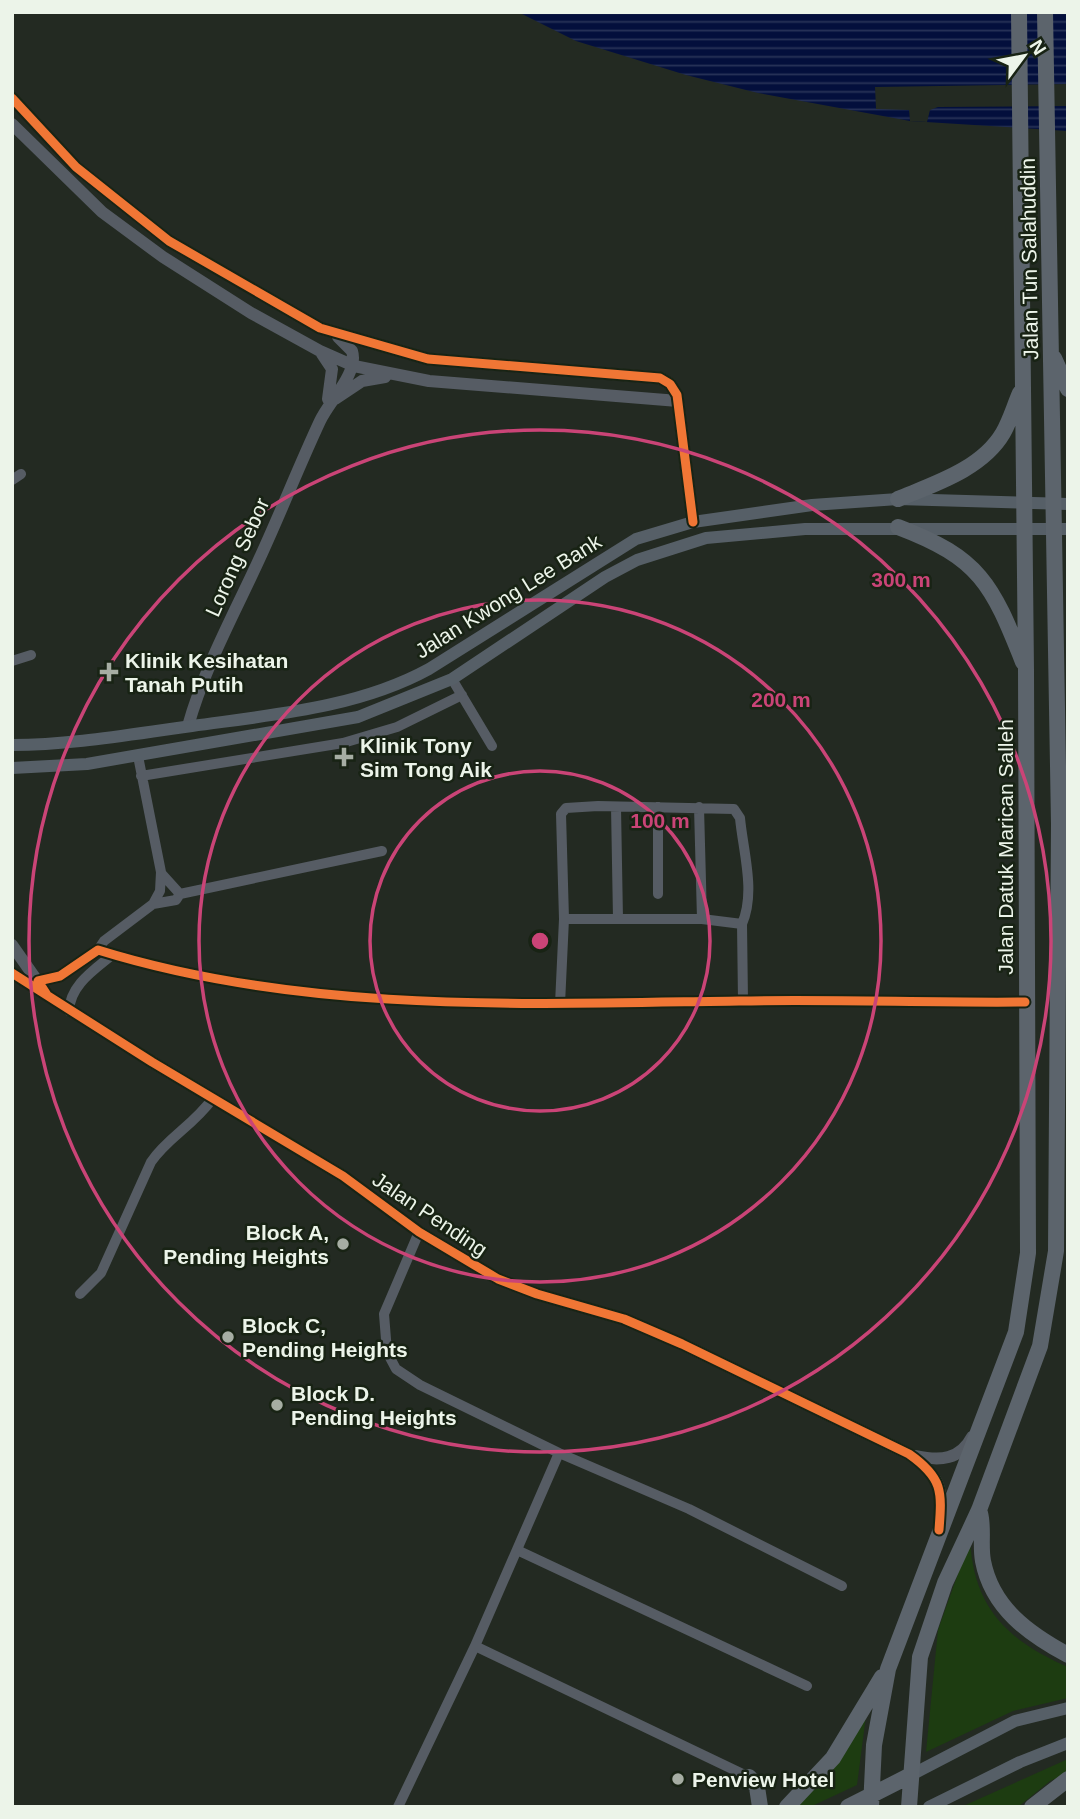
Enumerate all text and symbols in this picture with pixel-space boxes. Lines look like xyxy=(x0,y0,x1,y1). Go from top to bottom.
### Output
north arrow xyxy=(989,21,1059,91)
text: N xyxy=(1025,36,1051,59)
street label: Jalan Tun Salahuddin xyxy=(1016,158,1042,360)
street label: Lorong Sebor xyxy=(201,494,273,620)
street label: Jalan Kwong Lee Bank xyxy=(411,529,606,663)
text: 300 m xyxy=(871,568,931,591)
place label: Klinik Kesihatan Tanah Putih xyxy=(125,649,288,696)
marker: Klinik Kesihatan Tanah Putih xyxy=(99,662,119,682)
text: 200 m xyxy=(751,688,811,711)
street label: Jalan Datuk Marican Salleh xyxy=(994,719,1017,975)
place label: Klinik Tony Sim Tong Aik xyxy=(360,734,492,781)
marker: Klinik Tony Sim Tong Aik xyxy=(334,747,354,767)
text: 100 m xyxy=(630,809,690,832)
centre of rings xyxy=(528,929,552,953)
street label: Jalan Pending xyxy=(368,1167,492,1261)
place label: Block A, Pending Heights xyxy=(163,1221,329,1268)
marker: Block A, Pending Heights xyxy=(335,1236,351,1252)
place label: Block C, Pending Heights xyxy=(242,1314,408,1361)
marker: Block C, Pending Heights xyxy=(220,1329,236,1345)
place label: Block D. Pending Heights xyxy=(291,1382,457,1429)
marker: Block D. Pending Heights xyxy=(269,1397,285,1413)
place label: Penview Hotel xyxy=(692,1768,834,1791)
marker: Penview Hotel xyxy=(670,1771,686,1787)

